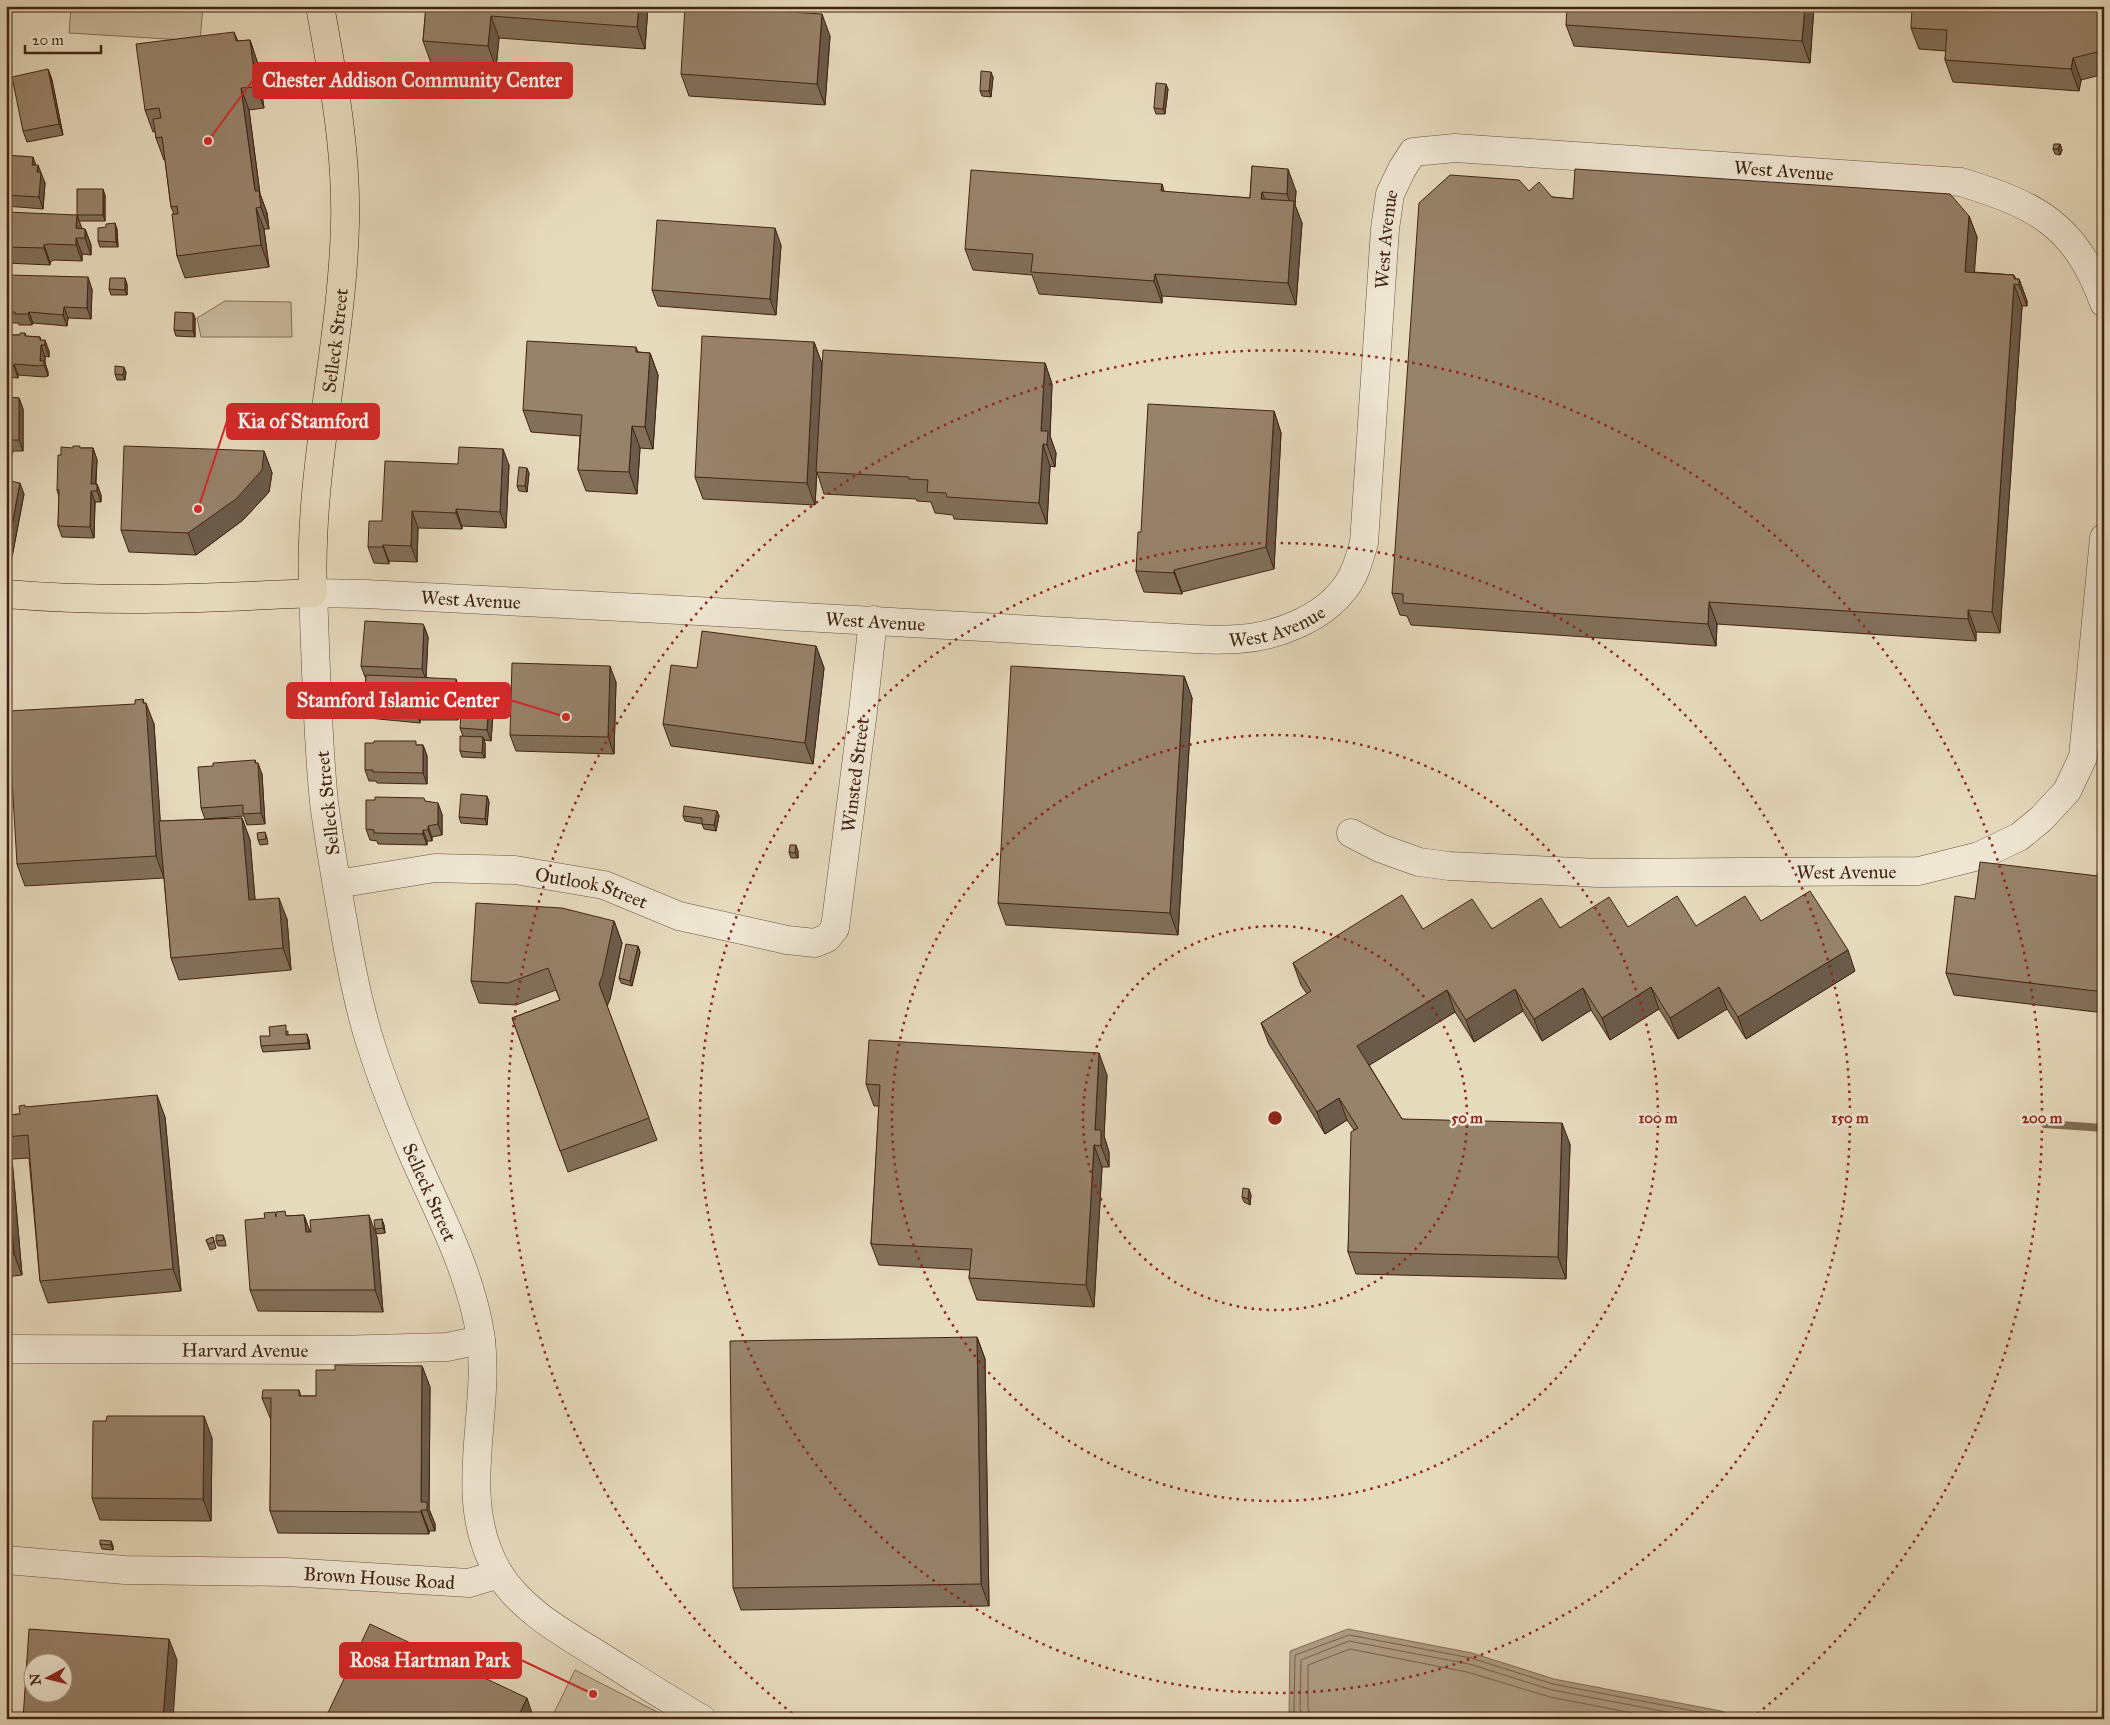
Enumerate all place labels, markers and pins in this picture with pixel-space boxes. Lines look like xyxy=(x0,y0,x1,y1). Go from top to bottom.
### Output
callout: Chester Addison Community Center xyxy=(253,63,572,98)
callout: Kia of Stamford xyxy=(227,404,379,439)
callout: Stamford Islamic Center xyxy=(287,683,510,718)
centre of rings xyxy=(1266,1109,1284,1127)
callout: Rosa Hartman Park xyxy=(340,1643,521,1678)

